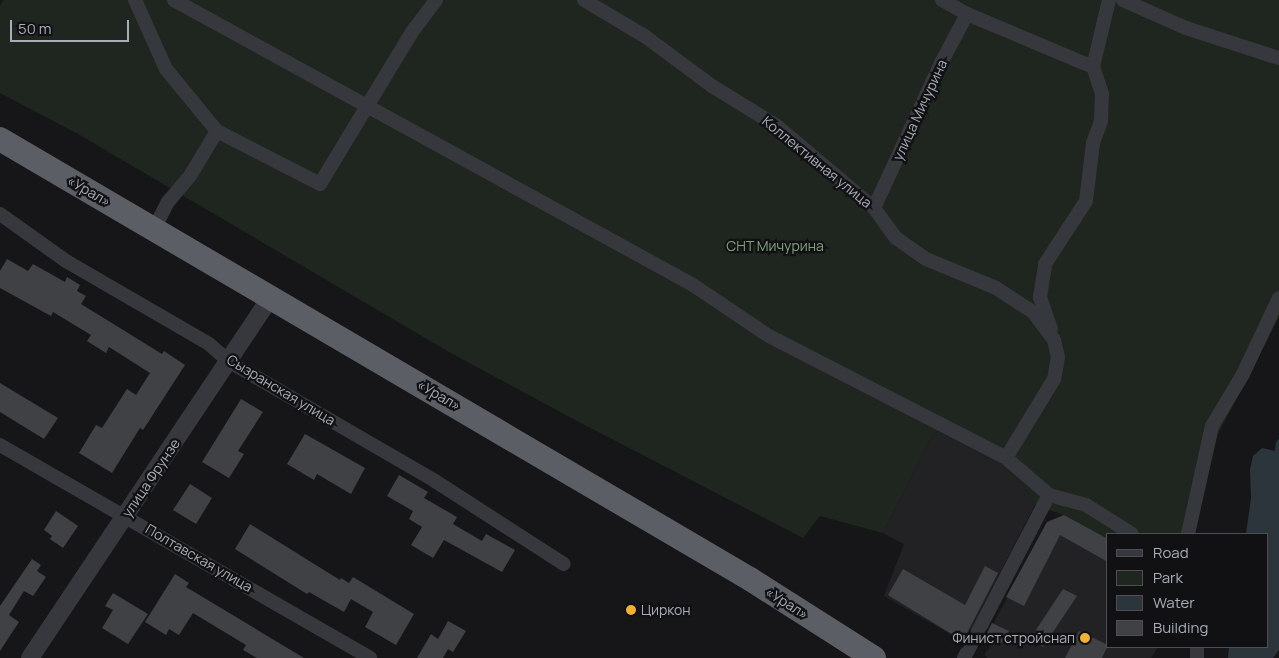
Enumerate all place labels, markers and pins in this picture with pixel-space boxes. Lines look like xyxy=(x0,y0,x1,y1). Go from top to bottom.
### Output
place label: Циркон xyxy=(641,602,691,618)
marker: Циркон xyxy=(625,604,637,616)
place label: Финист стройснап xyxy=(952,630,1075,646)
marker: Финист стройснап xyxy=(1079,632,1091,644)

